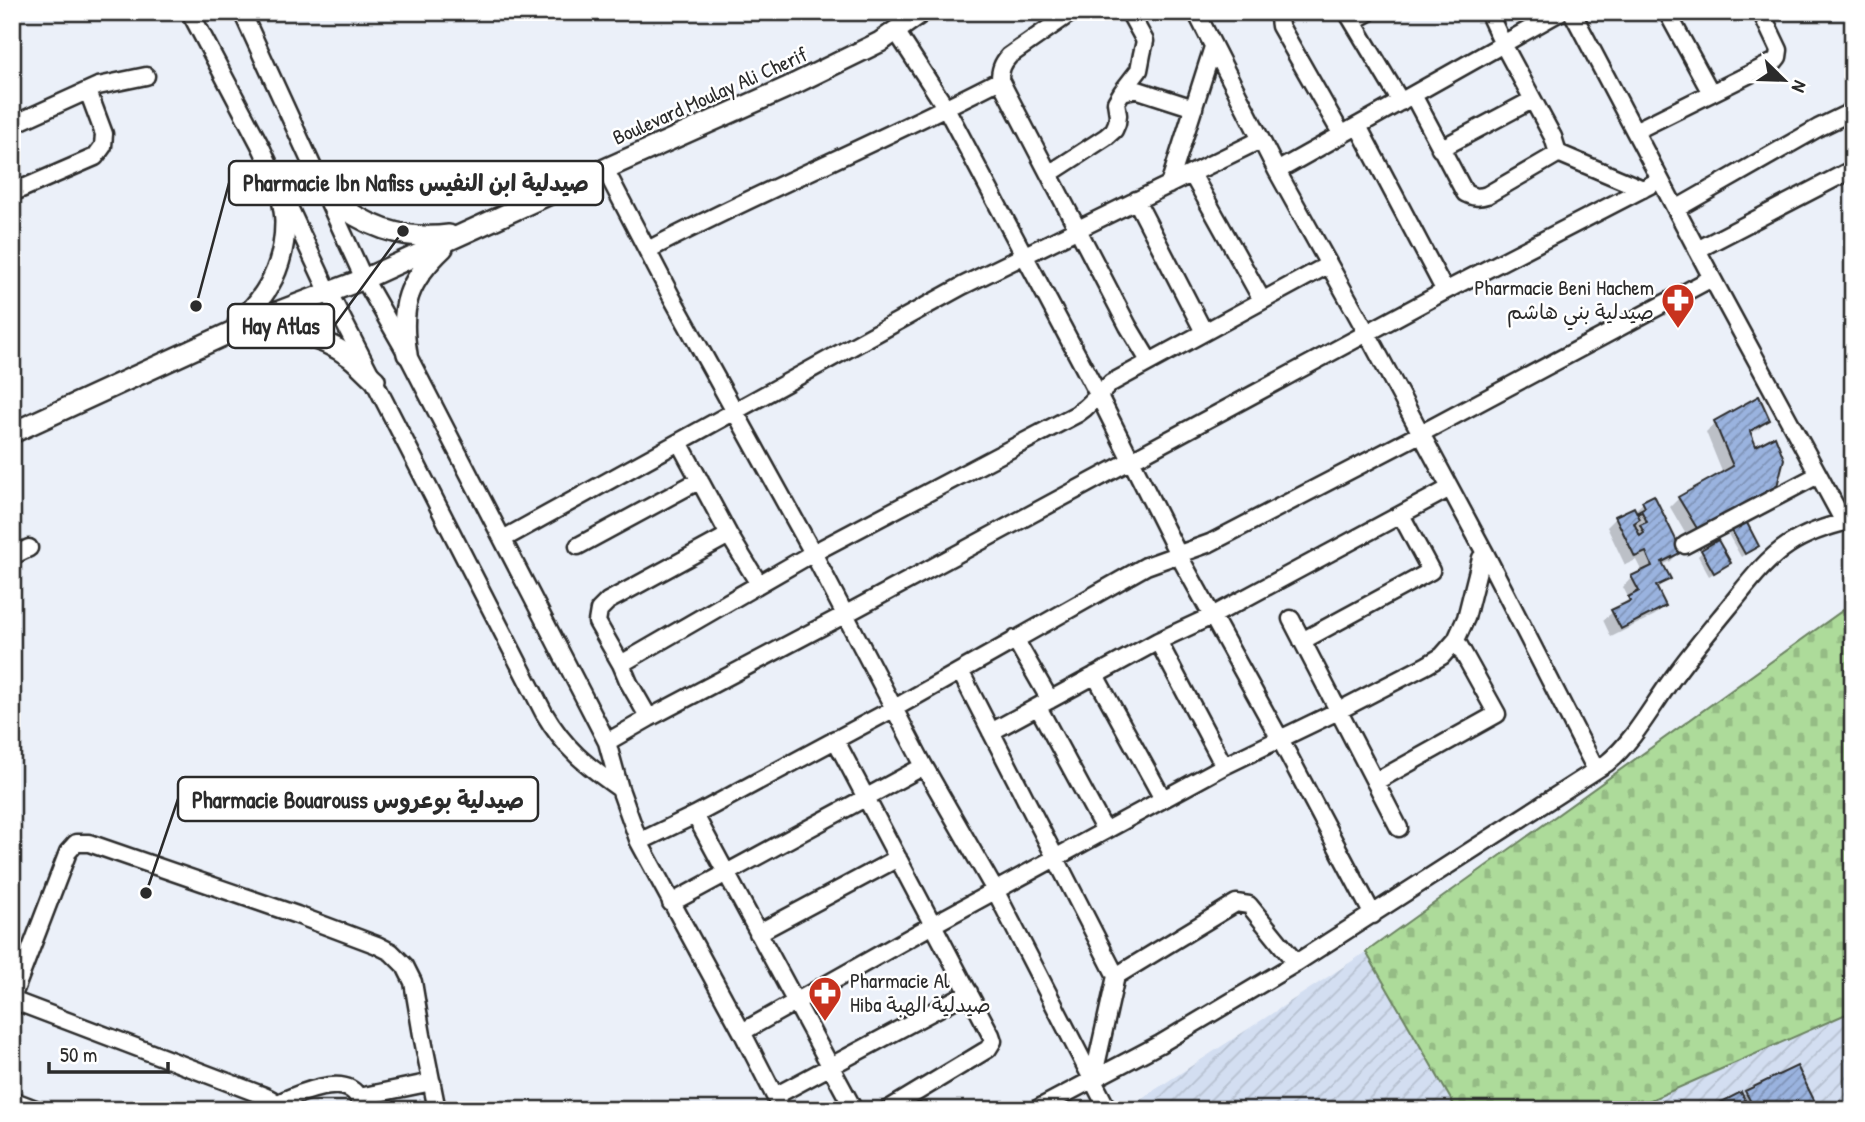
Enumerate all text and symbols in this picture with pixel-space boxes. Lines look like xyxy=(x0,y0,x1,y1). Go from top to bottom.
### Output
street label: Boulevard Moulay Ali Cherif xyxy=(608,39,812,152)
north arrow xyxy=(1750,46,1820,116)
text: N xyxy=(1786,77,1814,96)
callout: Pharmacie Ibn Nafiss صيدلية ابن النفيس xyxy=(229,161,603,205)
text: Pharmacie Ibn Nafiss صيدلية ابن النفيس xyxy=(243,167,589,198)
place label: Pharmacie Beni Hachem صيدلية بني هاشم xyxy=(1475,273,1654,331)
pharmacy icon: Pharmacie Beni Hachem صيدلية بني هاشم xyxy=(1659,281,1697,330)
callout: Hay Atlas xyxy=(228,304,334,348)
text: Hay Atlas xyxy=(242,310,320,342)
callout: Pharmacie Bouarouss صيدلية بوعروس xyxy=(178,777,538,821)
text: Pharmacie Bouarouss صيدلية بوعروس xyxy=(192,784,524,815)
place label: Pharmacie Al Hiba صيدلية الهبة xyxy=(850,966,991,1019)
pharmacy icon: Pharmacie Al Hiba صيدلية الهبة xyxy=(806,974,844,1023)
scale bar xyxy=(49,1031,168,1075)
text: 50 m xyxy=(60,1040,97,1069)

